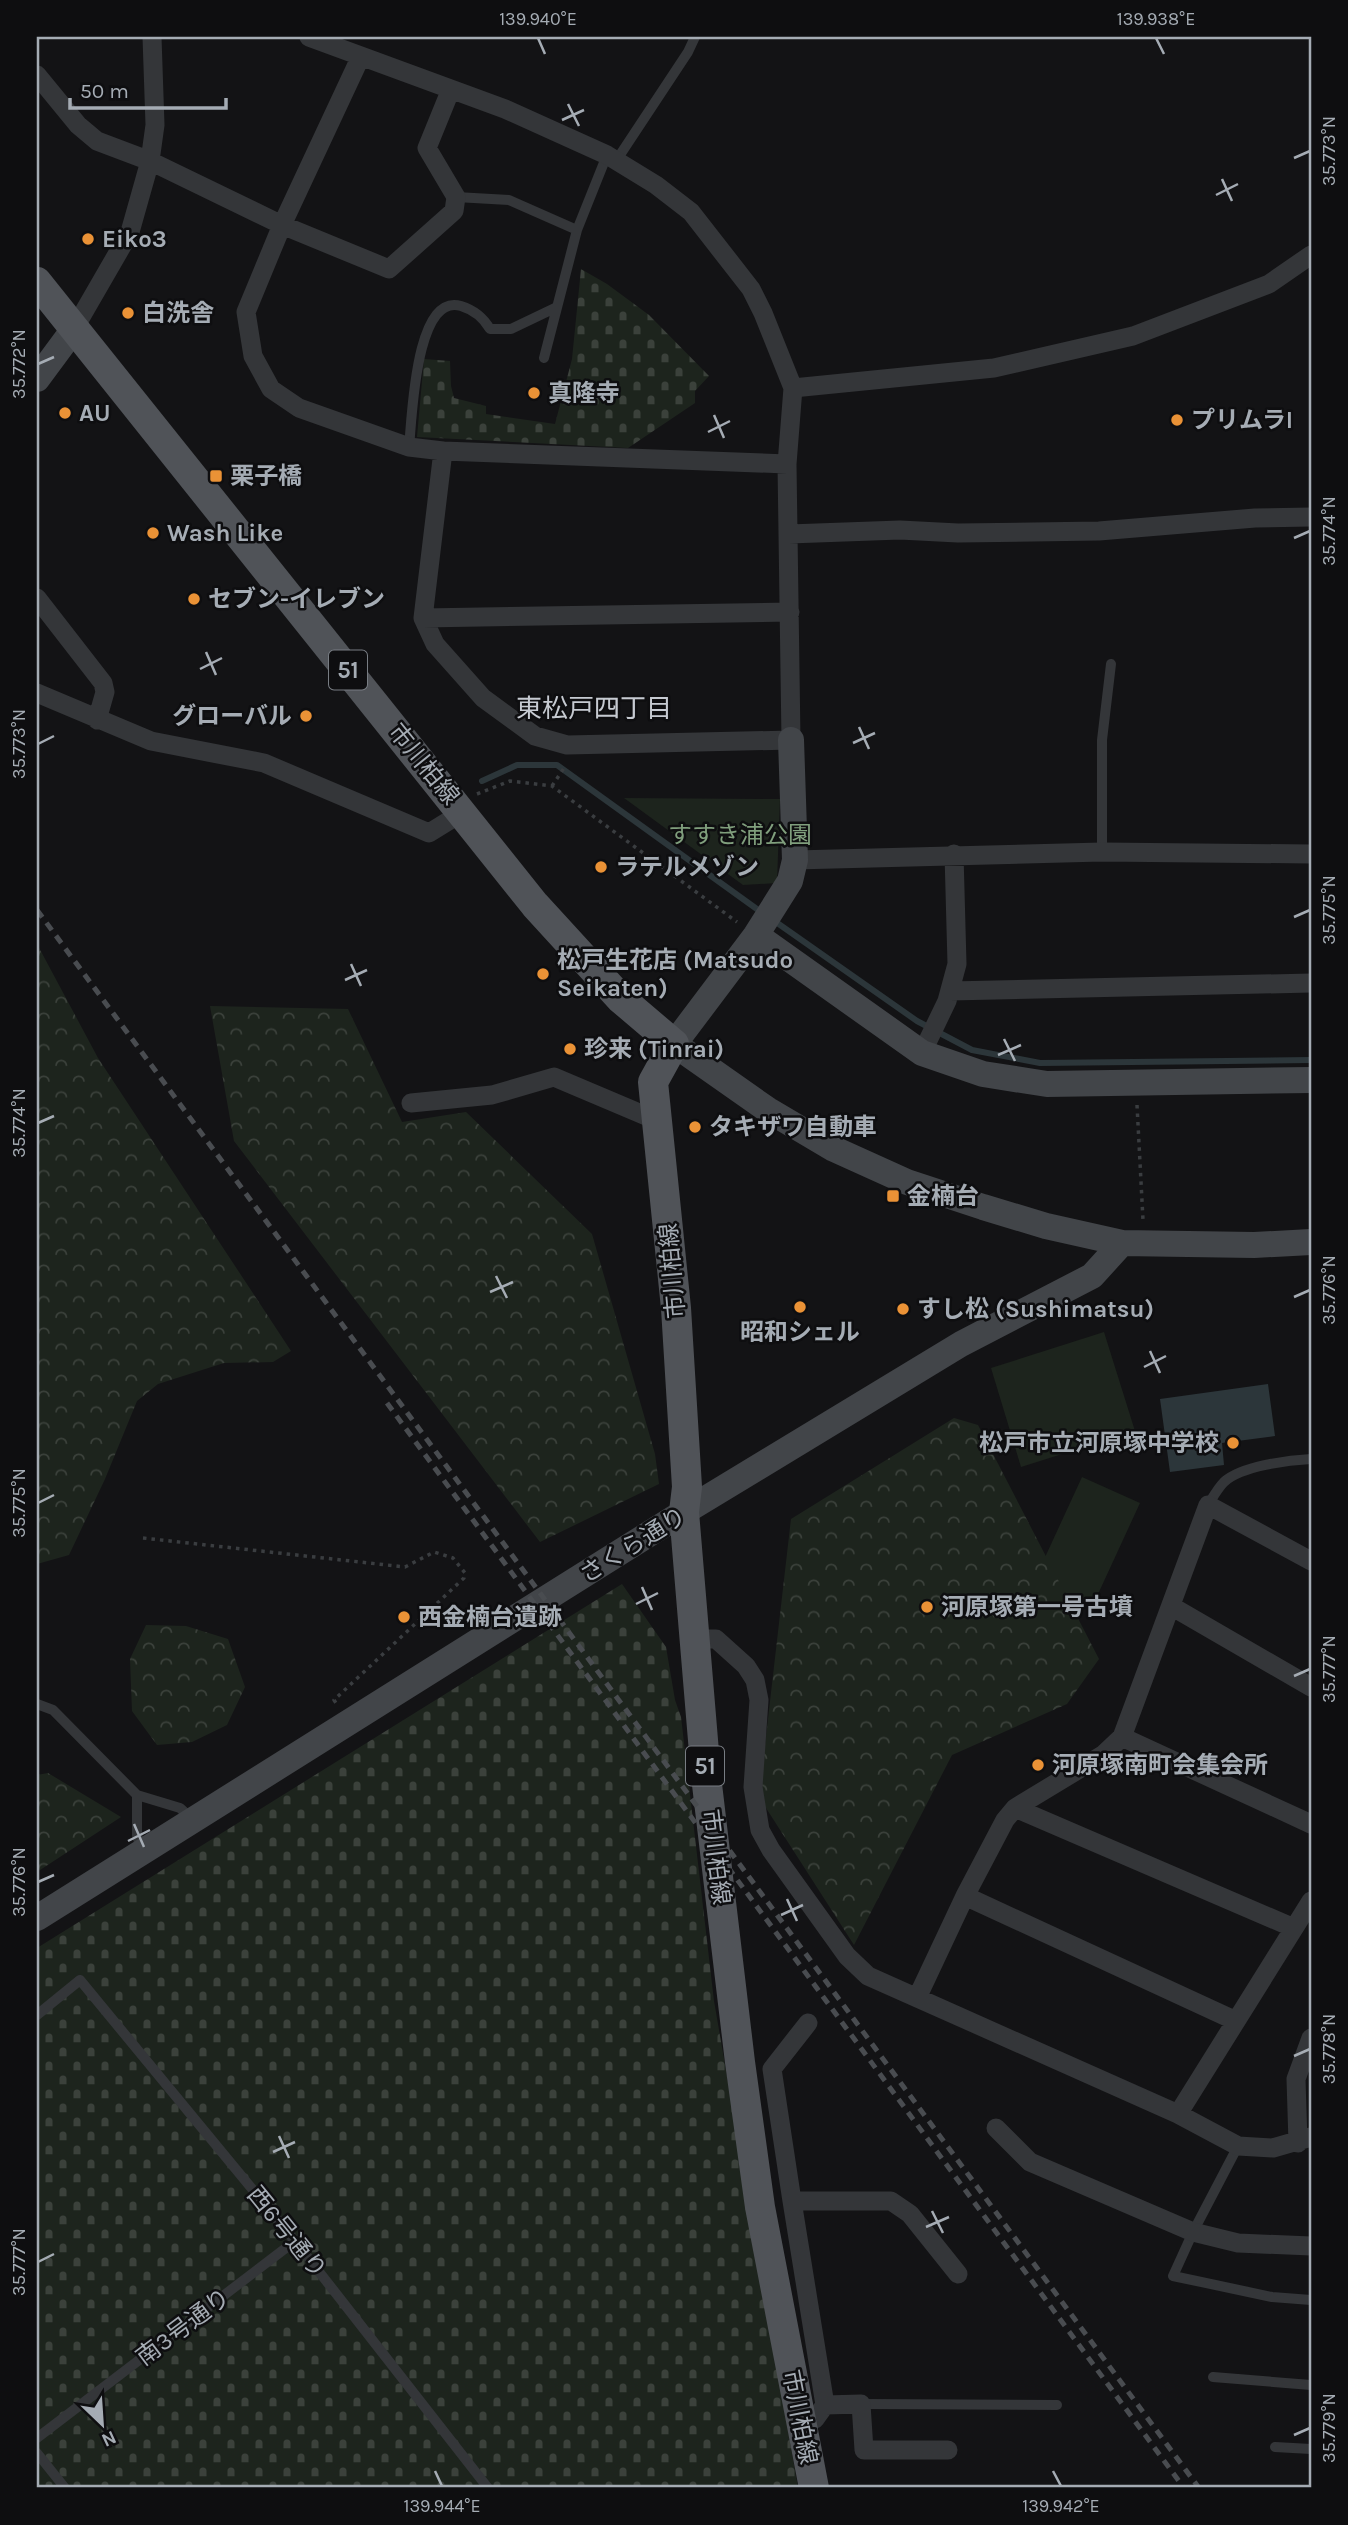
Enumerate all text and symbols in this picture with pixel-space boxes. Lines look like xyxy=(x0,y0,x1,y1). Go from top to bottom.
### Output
text: 139.940°E xyxy=(499,8,577,30)
text: 139.938°E xyxy=(1117,8,1195,30)
scale bar xyxy=(70,66,226,110)
text: 50 m xyxy=(80,79,129,103)
text: 35.773°N xyxy=(1318,116,1340,186)
place label: Eiko3 xyxy=(102,225,167,253)
marker: Eiko3 xyxy=(80,231,96,247)
place label: 白洗舎 xyxy=(142,299,214,327)
marker: 白洗舎 xyxy=(120,305,136,321)
text: 35.772°N xyxy=(8,329,30,399)
place label: 真隆寺 xyxy=(548,379,620,407)
marker: 真隆寺 xyxy=(526,385,542,401)
place label: AU xyxy=(79,399,111,427)
marker: AU xyxy=(57,405,73,421)
place label: プリムラI xyxy=(1191,406,1293,434)
marker: プリムラI xyxy=(1169,412,1185,428)
place label: 栗子橋 xyxy=(230,462,302,490)
marker: 栗子橋 xyxy=(208,468,224,484)
text: 35.774°N xyxy=(1318,496,1340,566)
place label: Wash Like xyxy=(167,519,283,547)
marker: Wash Like xyxy=(145,525,161,541)
place label: セブン-イレブン xyxy=(208,585,385,613)
marker: セブン-イレブン xyxy=(186,591,202,607)
road number: 51 xyxy=(329,650,367,690)
district label: 東松戸四丁目 xyxy=(516,693,672,724)
place label: グローバル xyxy=(172,702,292,730)
marker: グローバル xyxy=(298,708,314,724)
text: 35.773°N xyxy=(8,709,30,779)
street label: 市川柏線 xyxy=(383,718,465,810)
park label: すすき浦公園 xyxy=(668,821,812,849)
place label: ラテルメゾン xyxy=(615,853,759,881)
marker: ラテルメゾン xyxy=(593,859,609,875)
text: 35.775°N xyxy=(1318,875,1340,945)
place label: 松戸生花店 (Matsudo Seikaten) xyxy=(557,946,793,1002)
marker: 松戸生花店 (Matsudo Seikaten) xyxy=(535,966,551,982)
place label: 珍来 (Tinrai) xyxy=(584,1035,724,1063)
marker: 珍来 (Tinrai) xyxy=(562,1041,578,1057)
text: 35.774°N xyxy=(8,1088,30,1158)
place label: タキザワ自動車 xyxy=(709,1113,877,1141)
marker: タキザワ自動車 xyxy=(687,1119,703,1135)
place label: 金楠台 xyxy=(907,1182,979,1210)
marker: 金楠台 xyxy=(885,1188,901,1204)
street label: 市川柏線 xyxy=(654,1222,690,1320)
text: 35.776°N xyxy=(1318,1255,1340,1325)
place label: すし松 (Sushimatsu) xyxy=(917,1295,1154,1323)
marker: 昭和シェル xyxy=(792,1299,808,1315)
marker: すし松 (Sushimatsu) xyxy=(895,1301,911,1317)
place label: 昭和シェル xyxy=(740,1318,860,1346)
place label: 松戸市立河原塚中学校 xyxy=(979,1429,1219,1457)
marker: 松戸市立河原塚中学校 xyxy=(1225,1435,1241,1451)
text: 35.775°N xyxy=(8,1468,30,1538)
street label: さくら通り xyxy=(575,1501,691,1589)
place label: 河原塚第一号古墳 xyxy=(941,1593,1133,1621)
marker: 河原塚第一号古墳 xyxy=(919,1599,935,1615)
place label: 西金楠台遺跡 xyxy=(418,1603,562,1631)
marker: 西金楠台遺跡 xyxy=(396,1609,412,1625)
text: 35.777°N xyxy=(1318,1635,1340,1703)
road number: 51 xyxy=(686,1746,724,1786)
place label: 河原塚南町会集会所 xyxy=(1052,1751,1268,1779)
marker: 河原塚南町会集会所 xyxy=(1030,1757,1046,1773)
street label: 市川柏線 xyxy=(696,1808,736,1906)
text: 35.776°N xyxy=(8,1847,30,1917)
text: 35.778°N xyxy=(1318,2014,1340,2084)
street label: 西6号通り xyxy=(242,2181,332,2283)
text: 35.777°N xyxy=(8,2228,30,2296)
street label: 南3号通り xyxy=(131,2283,235,2371)
street label: 市川柏線 xyxy=(777,2367,823,2467)
north arrow xyxy=(66,2388,136,2458)
text: 35.779°N xyxy=(1318,2393,1340,2463)
text: N xyxy=(98,2426,120,2451)
text: 139.944°E xyxy=(403,2495,481,2517)
text: 139.942°E xyxy=(1022,2495,1100,2517)

